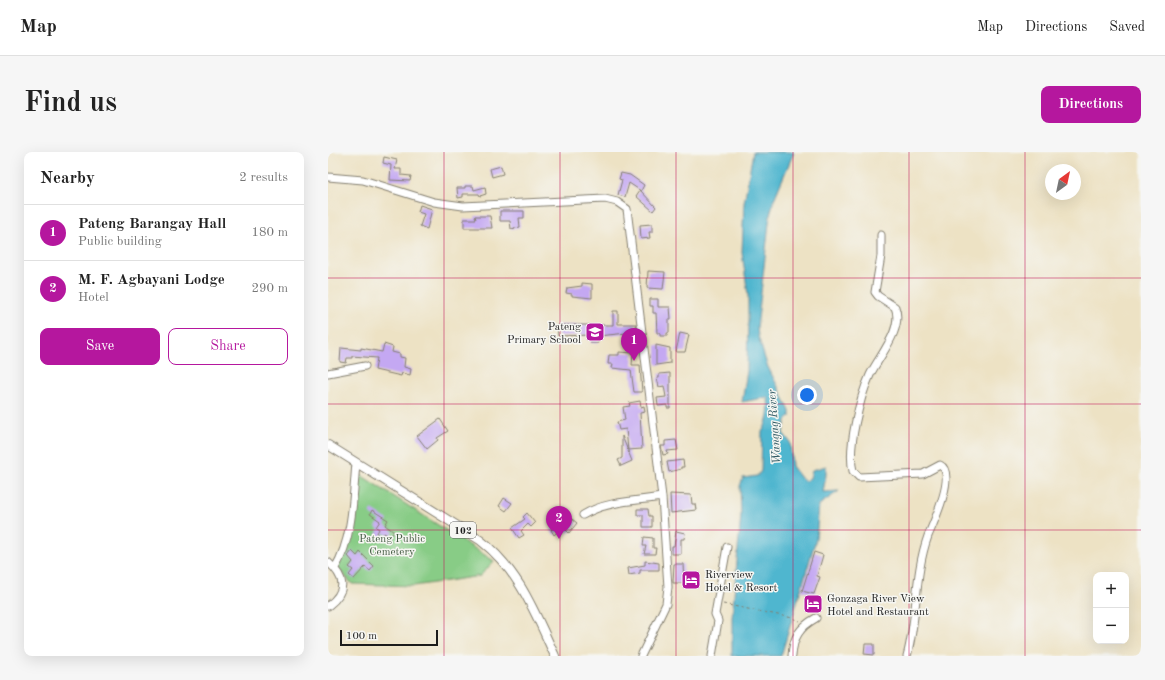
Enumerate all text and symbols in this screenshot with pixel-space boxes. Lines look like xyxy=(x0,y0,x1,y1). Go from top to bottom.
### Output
text: Map xyxy=(20,18,57,37)
text: Map xyxy=(977,20,1003,34)
text: Directions xyxy=(1025,20,1087,34)
text: Saved xyxy=(1109,20,1145,34)
button: Directions xyxy=(1041,86,1141,123)
text: Find us xyxy=(24,90,117,118)
north arrow xyxy=(1045,164,1081,200)
text: Nearby xyxy=(40,170,95,187)
text: 2 results xyxy=(239,171,288,184)
text: Pateng Barangay Hall xyxy=(78,217,226,232)
text: 1 xyxy=(49,226,57,239)
text: 180 m xyxy=(251,226,288,239)
text: Public building xyxy=(78,235,162,248)
text: M. F. Agbayani Lodge xyxy=(78,273,225,288)
text: 2 xyxy=(49,282,57,295)
text: 290 m xyxy=(251,282,288,295)
text: Hotel xyxy=(78,291,109,304)
school or university icon: Pateng Primary School xyxy=(584,321,606,343)
place label: Pateng Primary School xyxy=(507,322,581,346)
button: Save xyxy=(40,328,160,365)
button: Share xyxy=(168,328,288,365)
pin: 1 xyxy=(621,328,647,361)
your location xyxy=(797,385,817,405)
water label: Wangag River xyxy=(766,388,784,465)
pin: 2 xyxy=(546,506,572,539)
road number: 102 xyxy=(450,522,476,538)
park label: Pateng Public Cemetery xyxy=(359,534,425,558)
hotel icon: Riverview Hotel & Resort xyxy=(680,569,702,591)
place label: Riverview Hotel & Resort xyxy=(705,570,777,594)
map controls xyxy=(1093,572,1129,644)
button: + xyxy=(1093,572,1129,608)
hotel icon: Gonzaga River View Hotel and Restaurant xyxy=(802,593,824,615)
place label: Gonzaga River View Hotel and Restaurant xyxy=(827,594,929,618)
button: − xyxy=(1093,608,1129,644)
scale bar xyxy=(340,628,438,647)
text: 100 m xyxy=(346,631,377,642)

